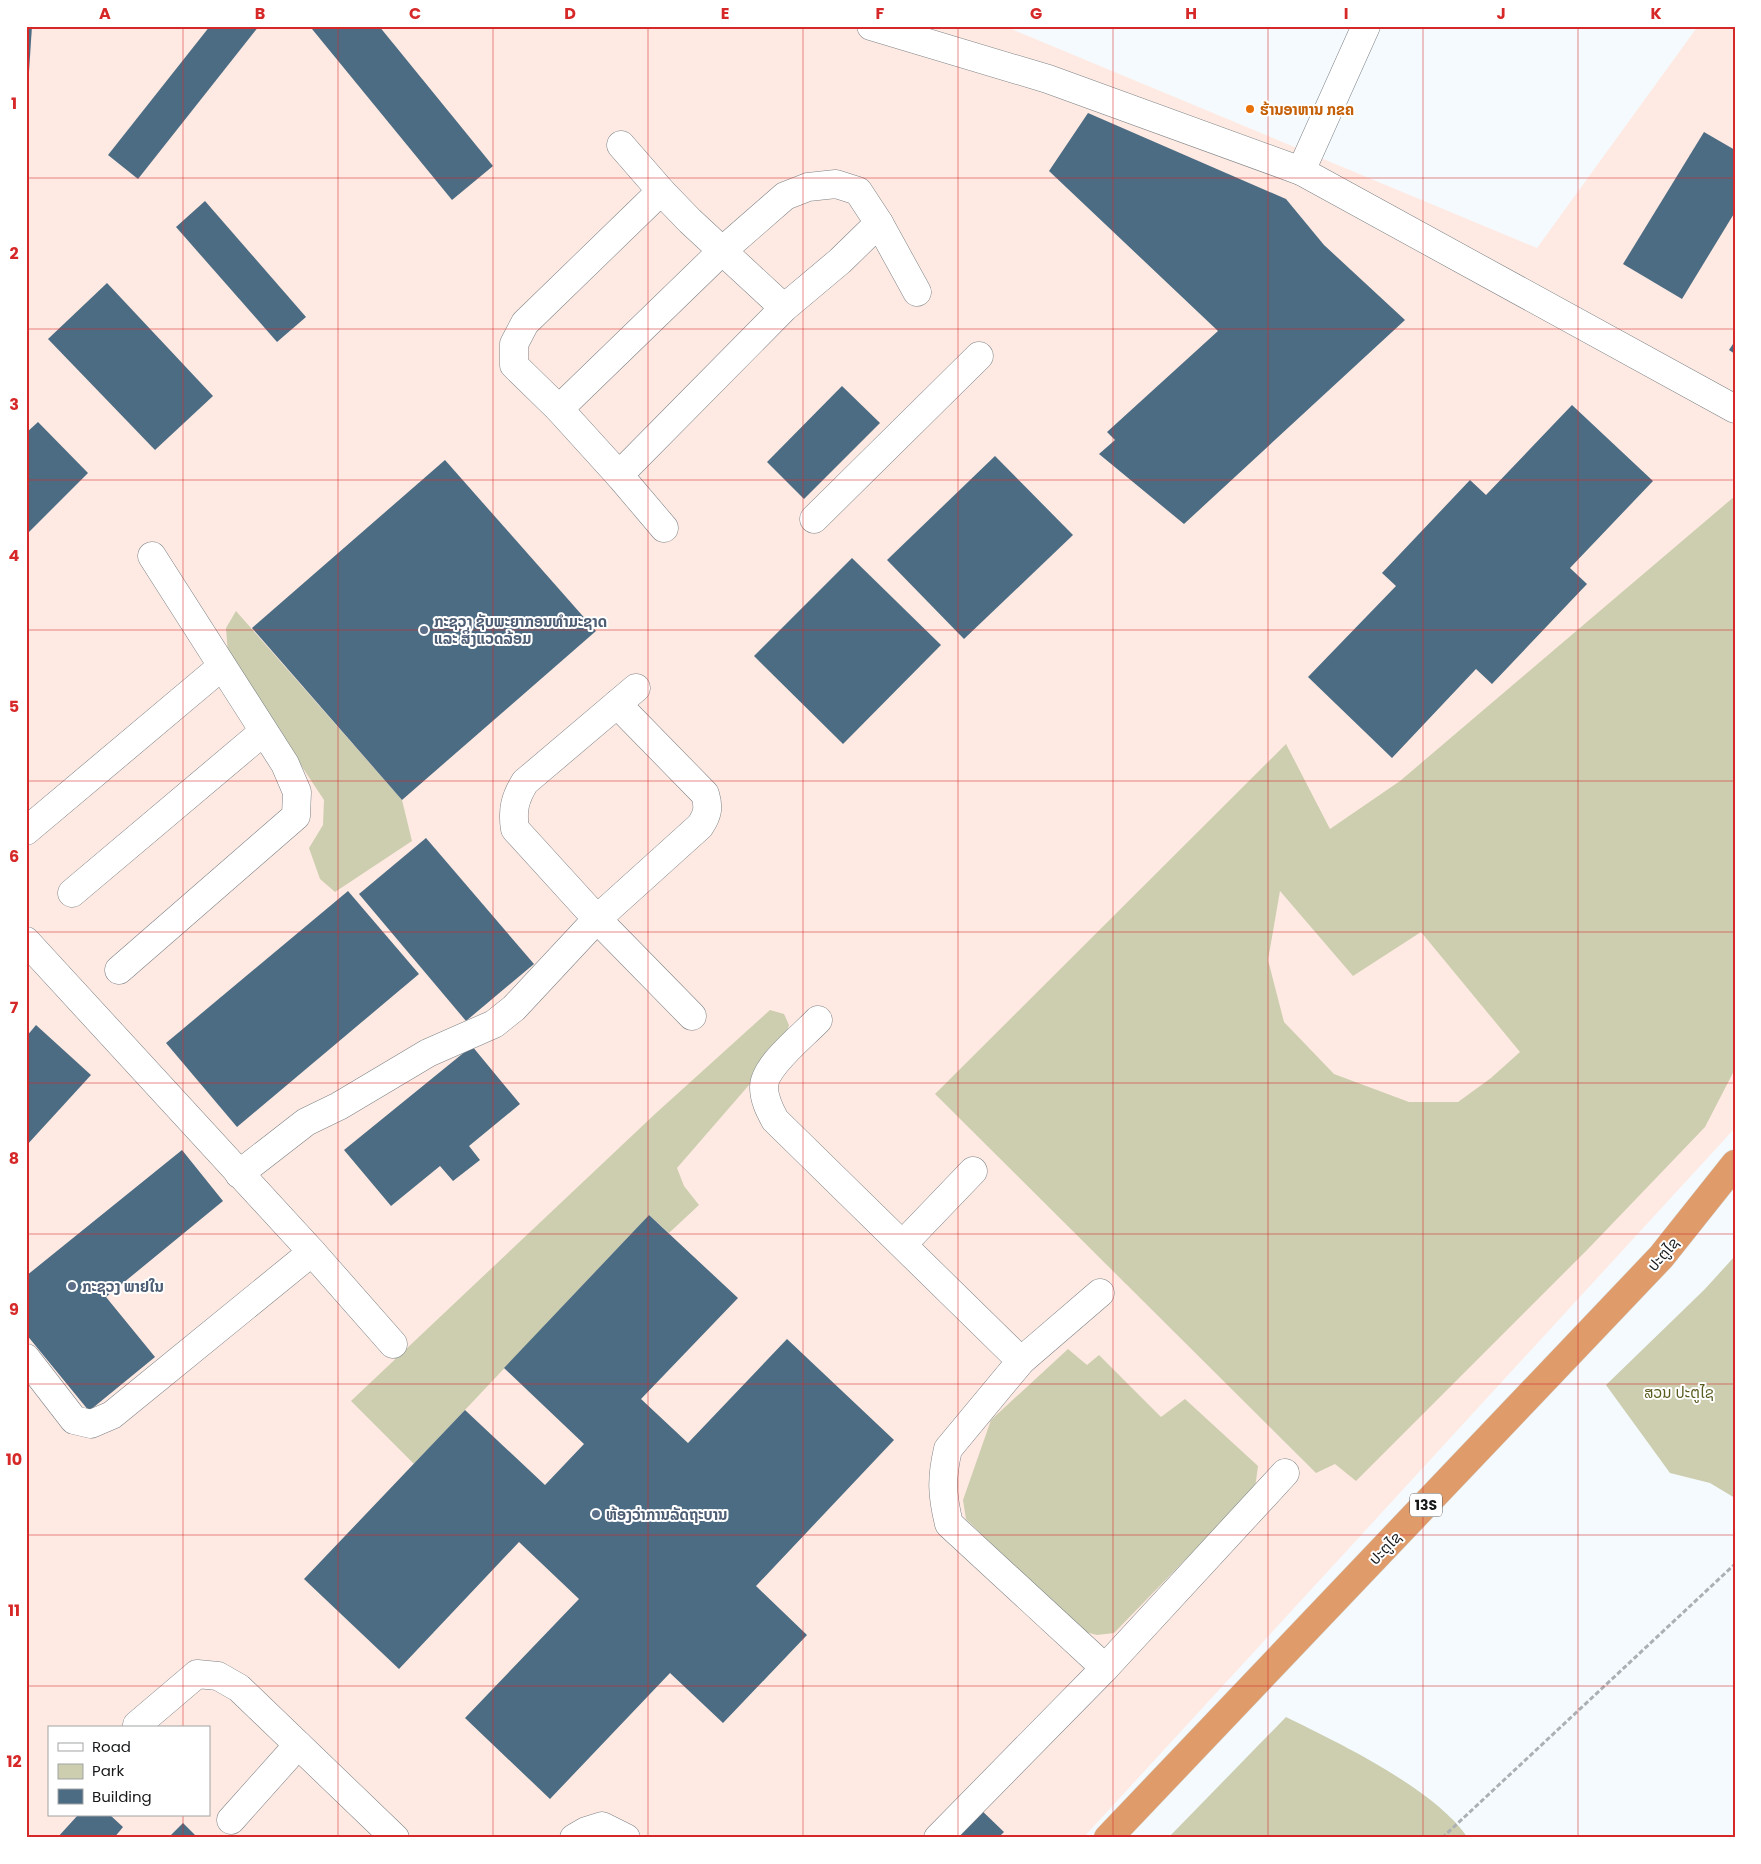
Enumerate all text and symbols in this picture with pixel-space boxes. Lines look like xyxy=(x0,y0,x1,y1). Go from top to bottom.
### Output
text: A xyxy=(99,2,111,25)
text: B xyxy=(255,2,265,25)
text: C xyxy=(409,2,421,25)
text: D xyxy=(564,2,576,25)
text: E xyxy=(721,2,729,25)
text: F xyxy=(876,2,885,25)
text: G xyxy=(1030,2,1042,25)
text: H xyxy=(1185,2,1197,25)
text: I xyxy=(1344,2,1348,25)
text: J xyxy=(1496,2,1506,25)
text: K xyxy=(1650,2,1662,25)
text: 1 xyxy=(11,92,17,115)
place label: ຮ້ານອາຫານ ກຂຄ xyxy=(1260,99,1354,120)
marker: ຮ້ານອາຫານ ກຂຄ xyxy=(1244,103,1256,115)
text: 2 xyxy=(9,242,19,265)
text: 3 xyxy=(9,393,19,416)
text: 4 xyxy=(9,544,20,567)
place label: ກະຊວງ ຊັບພະຍາກອນທຳມະຊາດ ແລະ ສິ່ງແວດລ້ອມ xyxy=(434,611,607,649)
marker: ກະຊວງ ຊັບພະຍາກອນທຳມະຊາດ ແລະ ສິ່ງແວດລ້ອມ xyxy=(418,624,430,636)
text: 5 xyxy=(9,695,19,718)
text: 6 xyxy=(9,845,19,868)
text: 7 xyxy=(10,996,19,1019)
text: 8 xyxy=(9,1147,19,1170)
street label: ປະຕູໄຊ xyxy=(1642,1233,1684,1275)
place label: ກະຊວງ ພາຢໃນ xyxy=(82,1276,164,1297)
marker: ກະຊວງ ພາຢໃນ xyxy=(66,1280,78,1292)
text: 9 xyxy=(9,1298,19,1321)
park label: ສວນ ປະຕູໄຊ xyxy=(1644,1382,1714,1403)
text: 10 xyxy=(6,1448,22,1471)
road number: 13S xyxy=(1410,1494,1442,1516)
place label: ຫ້ອງວ່າການລັດຖະບານ xyxy=(606,1504,727,1525)
marker: ຫ້ອງວ່າການລັດຖະບານ xyxy=(590,1508,602,1520)
street label: ປະຕູໄຊ xyxy=(1364,1527,1406,1569)
text: 11 xyxy=(8,1599,20,1622)
legend xyxy=(48,1726,210,1816)
text: Road xyxy=(92,1736,131,1757)
text: 12 xyxy=(6,1750,22,1773)
text: Park xyxy=(92,1760,124,1781)
text: Building xyxy=(92,1786,152,1807)

